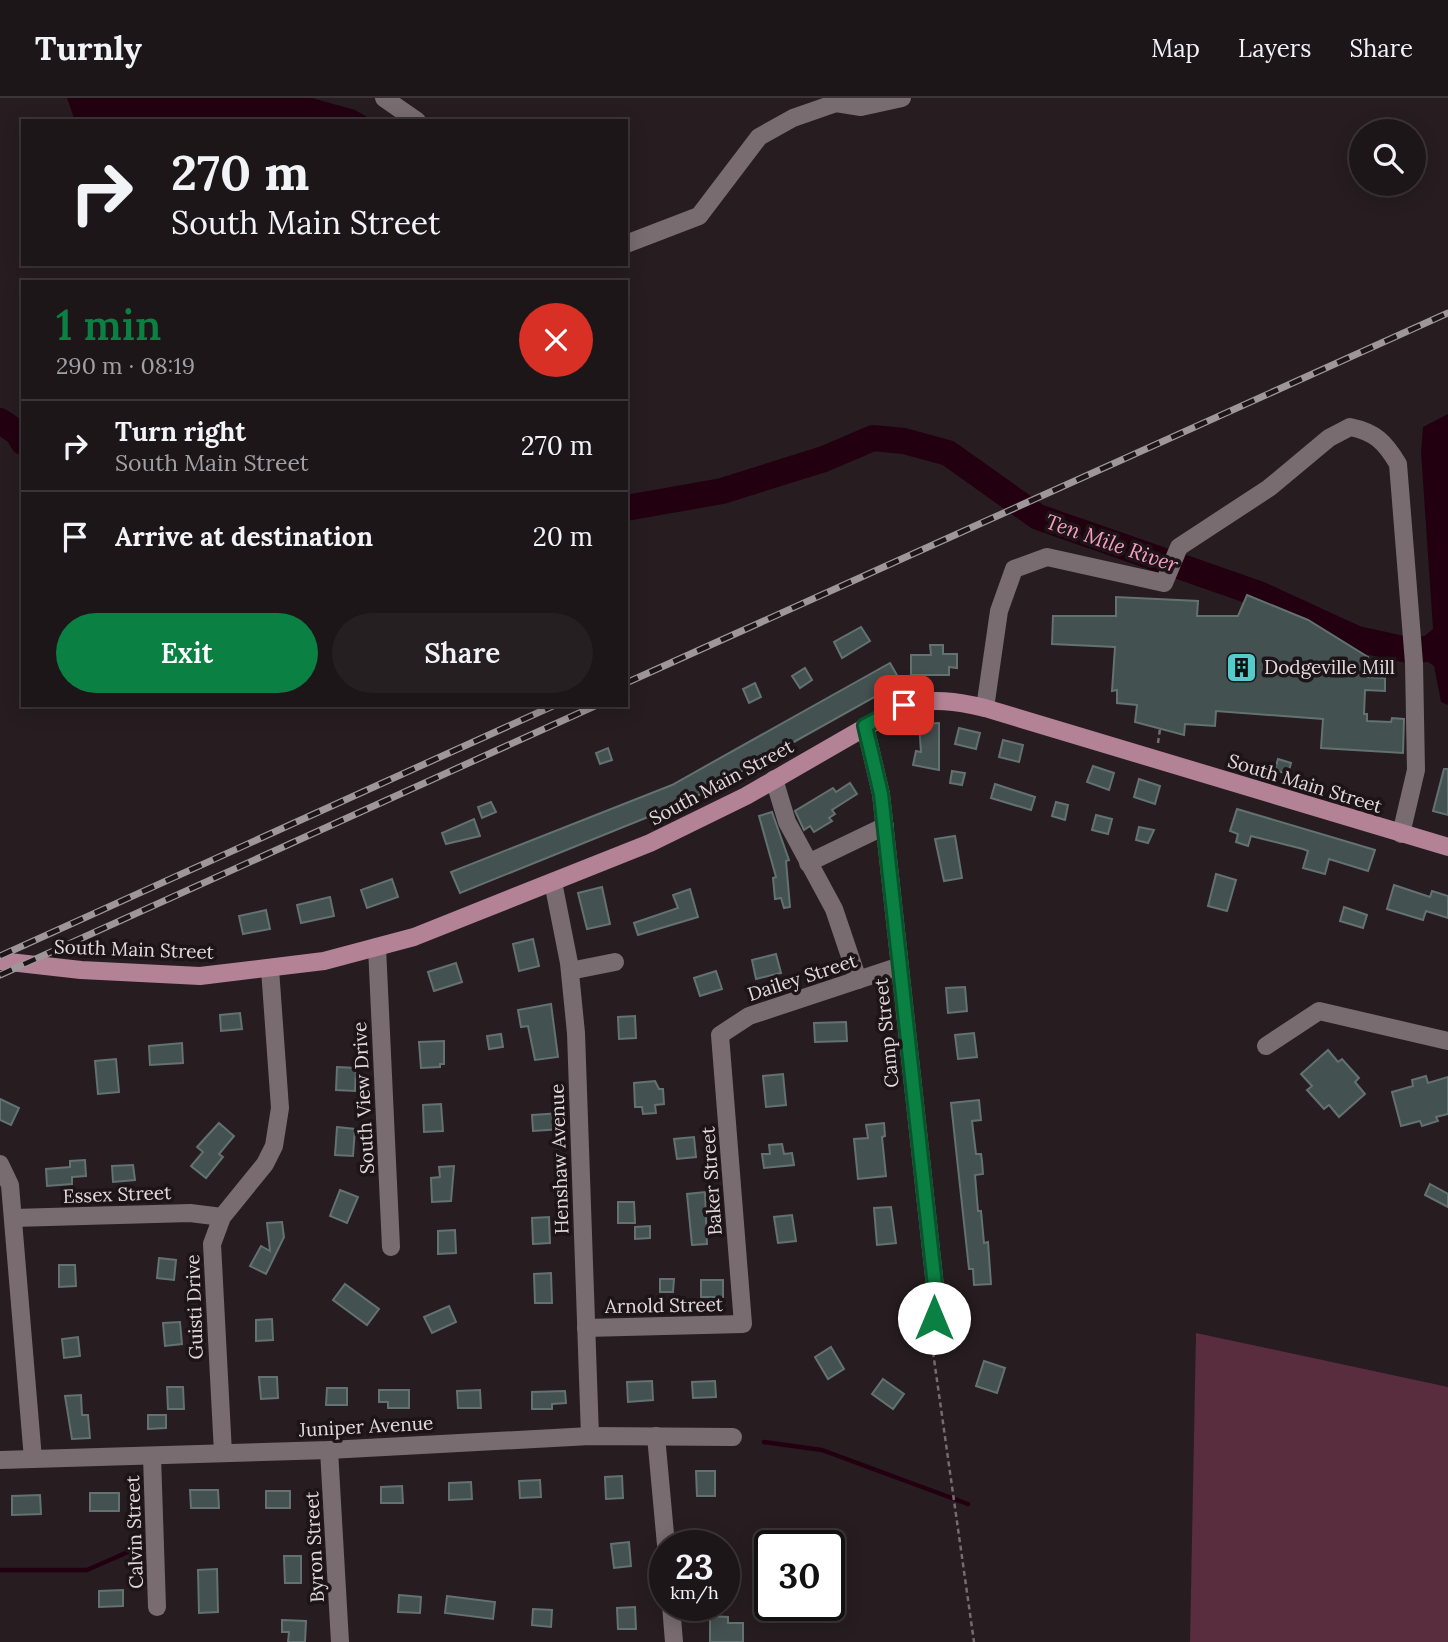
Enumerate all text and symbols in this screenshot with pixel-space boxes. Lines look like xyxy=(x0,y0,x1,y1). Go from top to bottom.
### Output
text: Turnly xyxy=(35,27,142,69)
text: Map xyxy=(1151,33,1200,64)
text: Layers xyxy=(1238,33,1311,64)
text: Share xyxy=(1349,33,1413,64)
map controls xyxy=(1349,119,1426,196)
button: search xyxy=(1349,119,1426,196)
text: 270 m xyxy=(171,141,309,203)
icon: right xyxy=(56,147,147,238)
text: South Main Street xyxy=(171,202,440,243)
text: 1 min xyxy=(56,298,161,352)
button: close xyxy=(519,303,593,377)
text: 290 m · 08:19 xyxy=(56,351,195,380)
text: Turn right xyxy=(115,415,246,448)
icon: right xyxy=(56,427,94,465)
text: 270 m xyxy=(521,429,593,462)
text: South Main Street xyxy=(115,448,309,477)
water label: Ten Mile River xyxy=(1042,508,1182,578)
icon: arrive xyxy=(56,518,94,556)
text: Arrive at destination xyxy=(115,520,373,553)
text: 20 m xyxy=(533,520,593,553)
button: Exit xyxy=(56,613,318,693)
button: Share xyxy=(332,613,593,693)
building icon: Dodgeville Mill xyxy=(1224,650,1258,684)
place label: Dodgeville Mill xyxy=(1264,655,1395,679)
pin xyxy=(874,675,934,735)
icon: arrive xyxy=(885,686,923,724)
street label: South Main Street xyxy=(645,734,798,830)
street label: South Main Street xyxy=(1225,748,1386,818)
street label: South Main Street xyxy=(54,934,215,964)
street label: Dailey Street xyxy=(744,948,860,1006)
street label: Camp Street xyxy=(868,976,904,1089)
street label: South View Drive xyxy=(347,1021,379,1175)
street label: Henshaw Avenue xyxy=(544,1083,574,1235)
street label: Baker Street xyxy=(695,1125,727,1236)
street label: Essex Street xyxy=(62,1180,172,1208)
street label: Guisti Drive xyxy=(180,1254,208,1360)
position arrow xyxy=(897,1281,971,1355)
street label: Arnold Street xyxy=(604,1292,724,1318)
street label: Juniper Avenue xyxy=(297,1410,434,1442)
street label: Calvin Street xyxy=(120,1474,148,1589)
street label: Byron Street xyxy=(299,1490,329,1603)
speed limit sign: 30 xyxy=(754,1530,845,1621)
text: 23 xyxy=(675,1544,714,1589)
text: km/h xyxy=(670,1581,719,1604)

